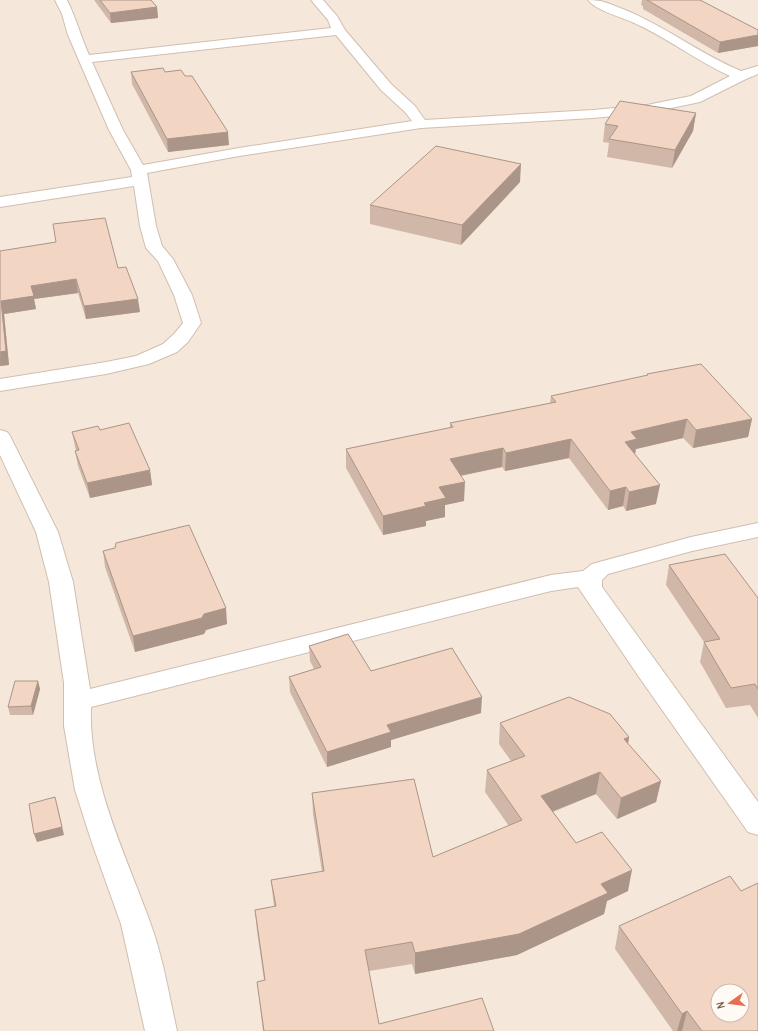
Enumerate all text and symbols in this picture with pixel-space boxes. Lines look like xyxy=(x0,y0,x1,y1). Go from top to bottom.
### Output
north arrow xyxy=(710,983,750,1023)
text: N xyxy=(713,1001,728,1010)

